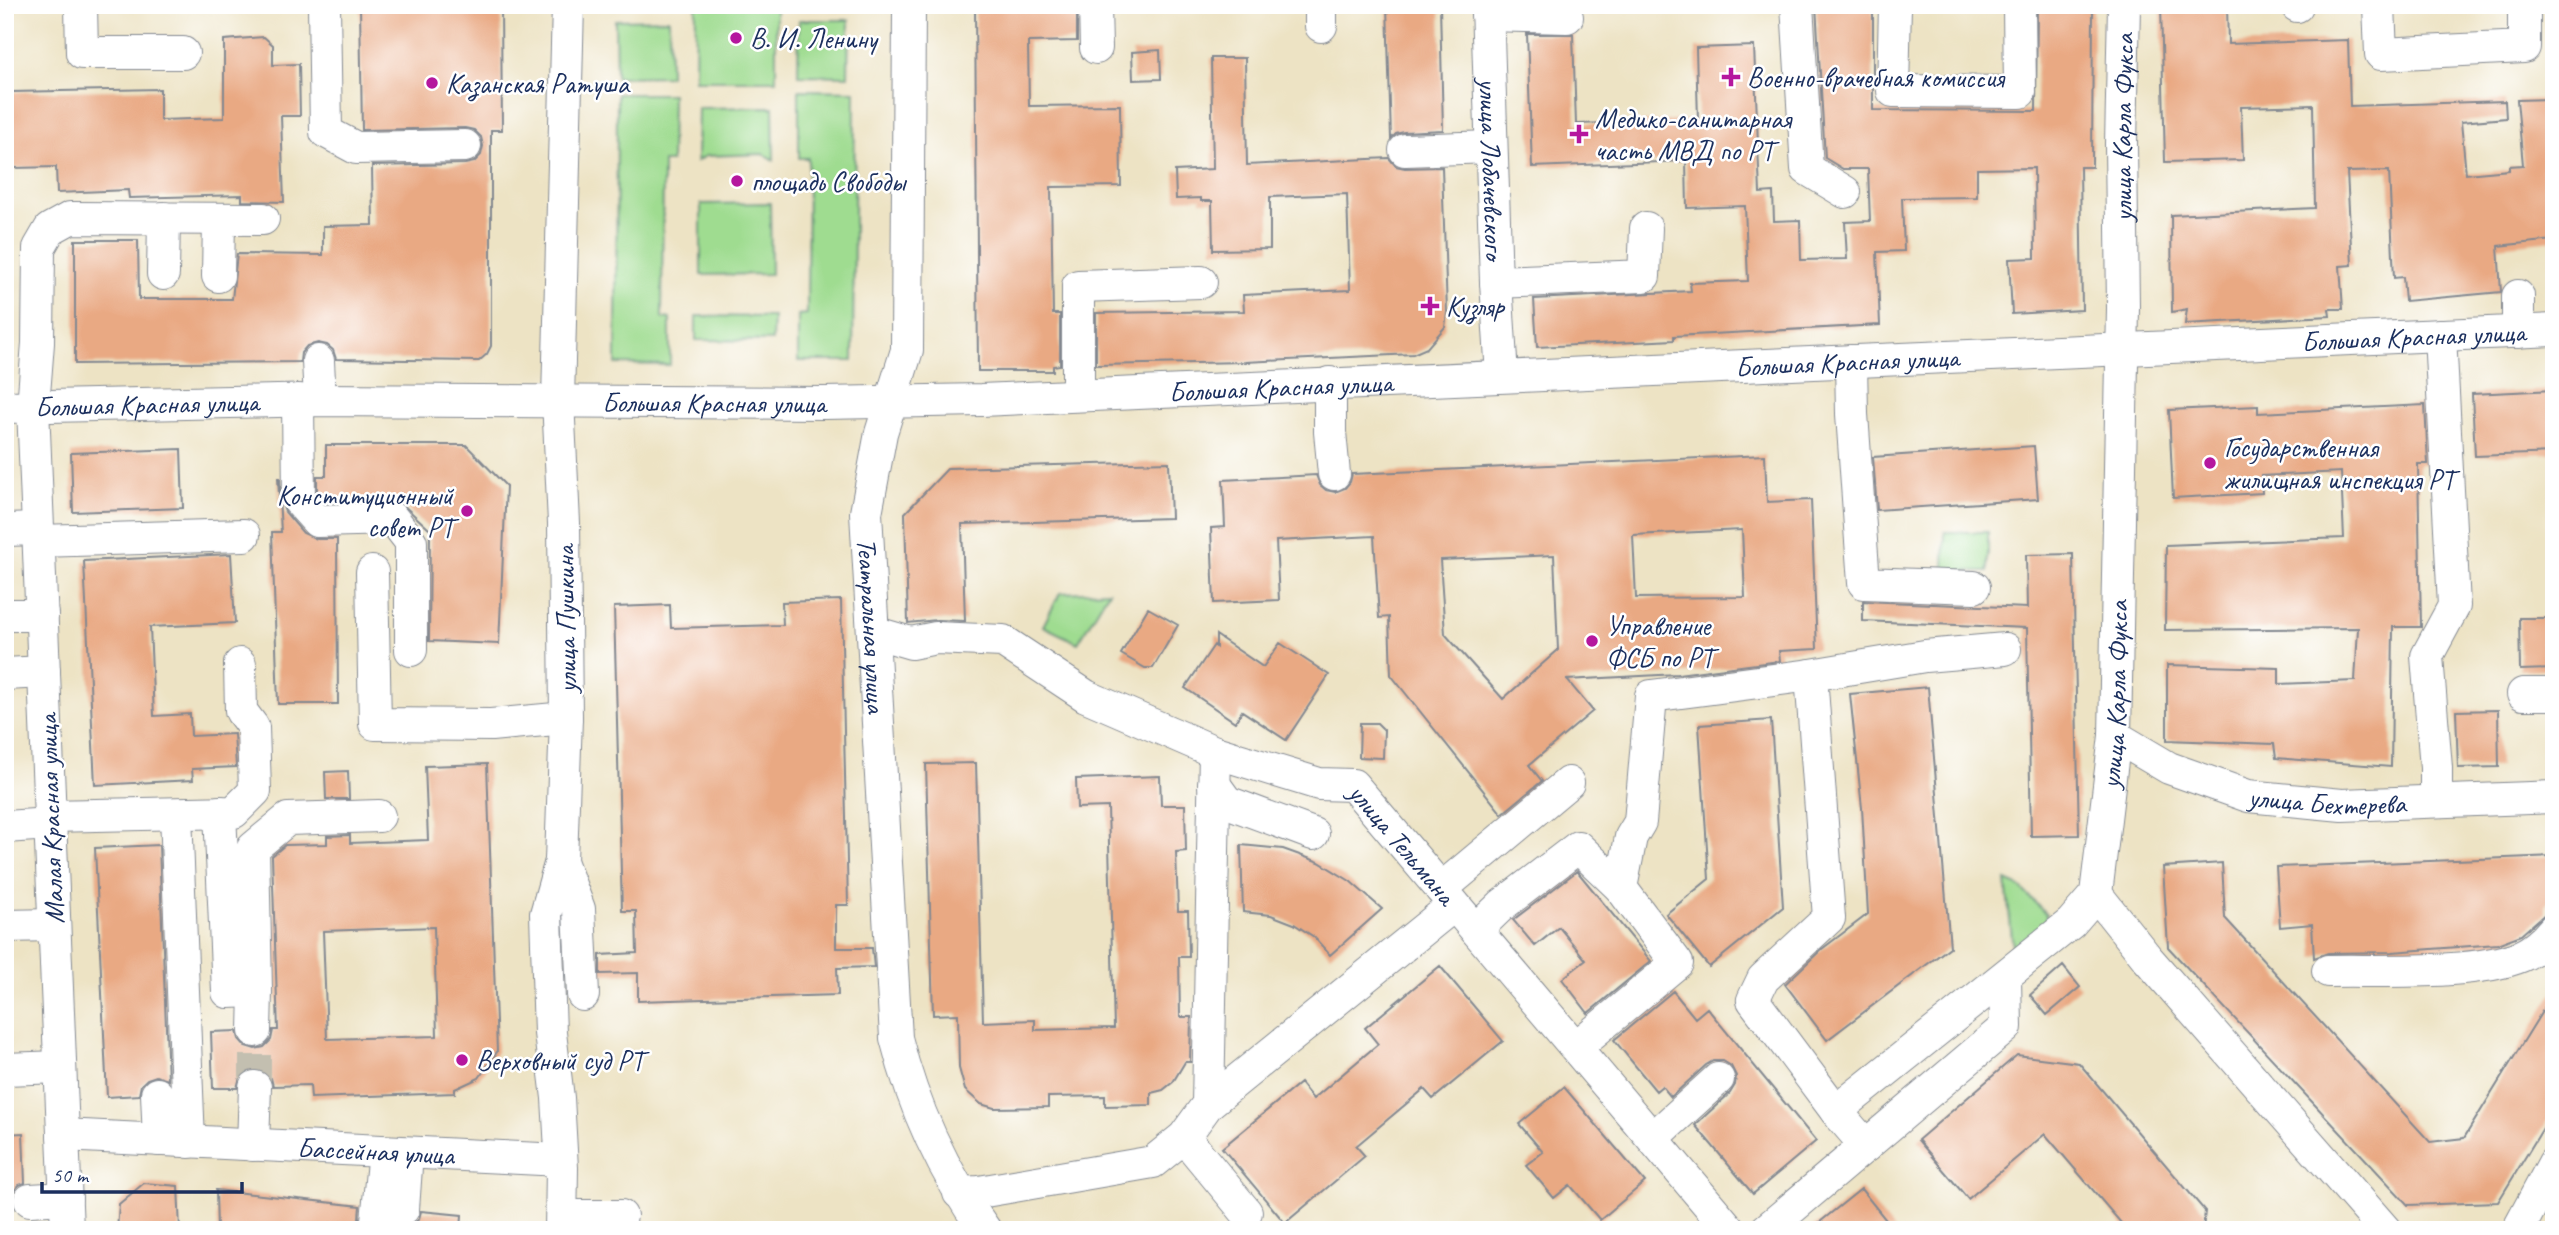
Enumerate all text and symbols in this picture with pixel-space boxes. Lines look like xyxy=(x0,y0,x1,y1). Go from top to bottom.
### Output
place label: В. И. Ленину xyxy=(750,21,879,56)
marker: В. И. Ленину xyxy=(728,30,744,46)
street label: улица Карла Фукса xyxy=(2104,32,2141,224)
place label: Военно-врачебная комиссия xyxy=(1747,60,2006,95)
place label: Казанская Ратуша xyxy=(446,66,631,102)
marker: Военно-врачебная комиссия xyxy=(1721,67,1741,87)
marker: Казанская Ратуша xyxy=(424,75,440,91)
street label: улица Лобачевского xyxy=(1471,76,1512,263)
place label: Медико-санитарная часть МВД по РТ xyxy=(1595,101,1793,168)
marker: Медико-санитарная часть МВД по РТ xyxy=(1569,124,1589,144)
place label: площадь Свободы xyxy=(751,164,907,199)
marker: площадь Свободы xyxy=(729,173,745,189)
place label: Кузляр xyxy=(1446,289,1506,325)
marker: Кузляр xyxy=(1420,296,1440,316)
street label: Большая Красная улица xyxy=(2301,314,2529,359)
street label: Большая Красная улица xyxy=(1734,339,1962,384)
street label: Большая Красная улица xyxy=(1168,365,1396,410)
street label: Большая Красная улица xyxy=(35,384,262,424)
street label: Большая Красная улица xyxy=(602,385,828,421)
place label: Государственная жилищная инспекция РТ xyxy=(2224,430,2461,497)
marker: Государственная жилищная инспекция РТ xyxy=(2202,455,2218,471)
place label: Конституционный совет РТ xyxy=(277,478,460,545)
marker: Конституционный совет РТ xyxy=(459,503,475,519)
street label: Театральная улица xyxy=(849,537,895,716)
street label: улица Пушкина xyxy=(547,542,584,695)
street label: улица Карла Фукса xyxy=(2092,598,2136,792)
place label: Управление ФСБ по РТ xyxy=(1606,608,1720,675)
marker: Управление ФСБ по РТ xyxy=(1584,633,1600,649)
street label: Малая Красная улица xyxy=(29,711,72,924)
street label: улица Тельмана xyxy=(1340,775,1465,914)
street label: улица Бехтерева xyxy=(2245,779,2408,823)
place label: Верховный суд РТ xyxy=(476,1043,651,1078)
marker: Верховный суд РТ xyxy=(454,1052,470,1068)
street label: Бассейная улица xyxy=(296,1130,457,1173)
scale bar xyxy=(42,1151,242,1195)
text: 50 m xyxy=(52,1162,90,1188)

